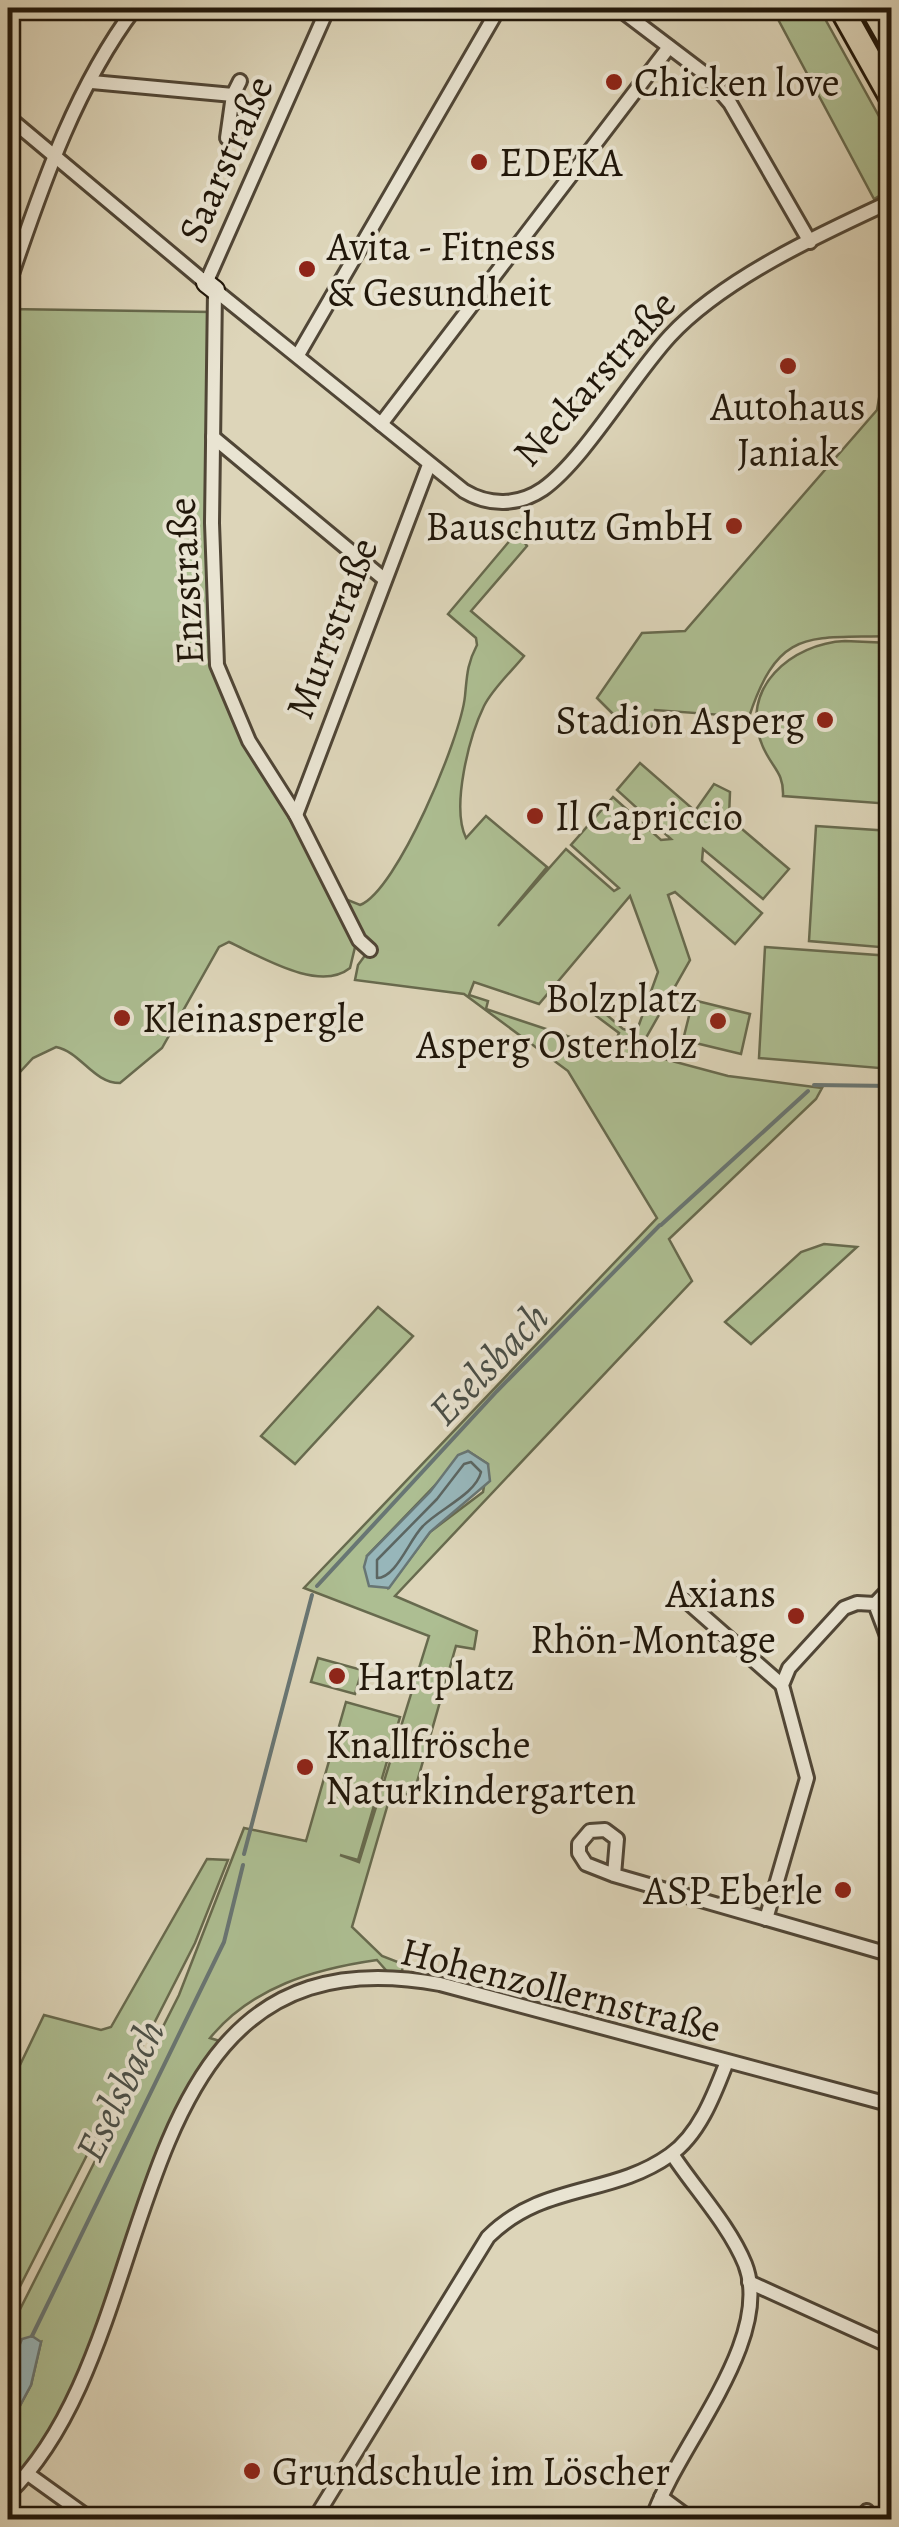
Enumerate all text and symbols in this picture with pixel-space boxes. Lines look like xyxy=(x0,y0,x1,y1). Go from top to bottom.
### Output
place label: Chicken love xyxy=(634,55,840,110)
street label: Saarstraße xyxy=(164,67,287,251)
marker: Chicken love xyxy=(603,71,625,93)
place label: EDEKA xyxy=(499,135,623,190)
marker: EDEKA xyxy=(468,151,490,173)
place label: Avita - Fitness & Gesundheit xyxy=(326,219,556,320)
marker: Avita - Fitness & Gesundheit xyxy=(296,258,318,280)
street label: Neckarstraße xyxy=(500,278,689,479)
marker: Autohaus Janiak xyxy=(777,355,799,377)
place label: Autohaus Janiak xyxy=(709,379,866,480)
street label: Enzstraße xyxy=(154,496,217,666)
place label: Bauschutz GmbH xyxy=(425,499,714,554)
marker: Bauschutz GmbH xyxy=(723,515,745,537)
street label: Murrstraße xyxy=(272,530,391,727)
place label: Stadion Asperg xyxy=(556,693,805,748)
marker: Stadion Asperg xyxy=(814,709,836,731)
place label: Il Capriccio xyxy=(555,789,743,844)
marker: Il Capriccio xyxy=(524,805,546,827)
place label: Bolzplatz Asperg Osterholz xyxy=(416,971,698,1072)
place label: Kleinaspergle xyxy=(142,991,365,1046)
marker: Kleinaspergle xyxy=(111,1007,133,1029)
marker: Bolzplatz Asperg Osterholz xyxy=(707,1010,729,1032)
water label: Eselsbach xyxy=(415,1289,561,1438)
place label: Axians Rhön-Montage xyxy=(530,1566,776,1667)
marker: Axians Rhön-Montage xyxy=(785,1605,807,1627)
place label: Hartplatz xyxy=(357,1649,515,1704)
marker: Hartplatz xyxy=(326,1665,348,1687)
place label: Knallfrösche Naturkindergarten xyxy=(325,1717,636,1818)
marker: Knallfrösche Naturkindergarten xyxy=(294,1756,316,1778)
place label: ASP Eberle xyxy=(643,1863,823,1918)
marker: ASP Eberle xyxy=(832,1879,854,1901)
street label: Hohenzollernstraße xyxy=(395,1923,727,2056)
water label: Eselsbach xyxy=(61,2010,178,2171)
place label: Grundschule im Löscher xyxy=(272,2444,670,2499)
marker: Grundschule im Löscher xyxy=(241,2460,263,2482)

